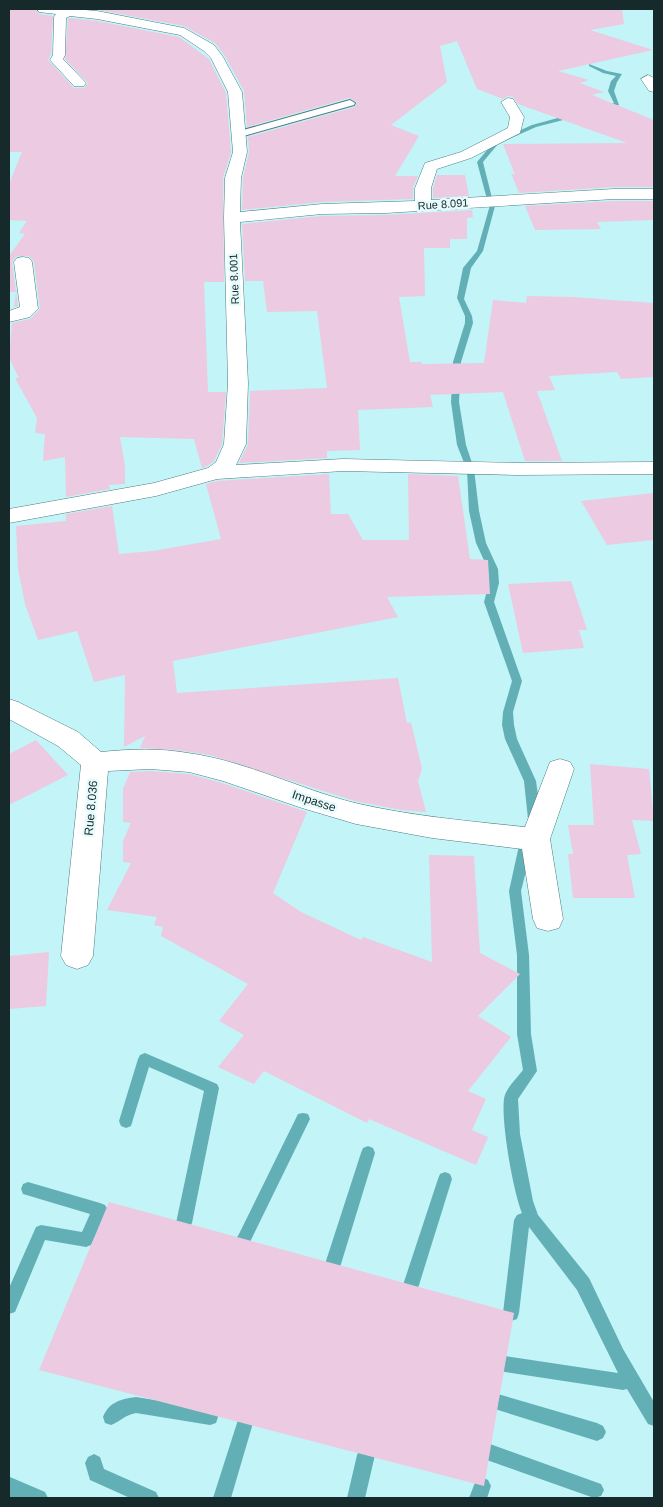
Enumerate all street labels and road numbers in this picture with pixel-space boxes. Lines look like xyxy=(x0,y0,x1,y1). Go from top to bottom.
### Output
street label: Rue 8.091 xyxy=(417,196,469,212)
street label: Rue 8.001 xyxy=(227,253,241,305)
street label: Rue 8.036 xyxy=(82,779,100,836)
street label: Impasse xyxy=(290,787,338,815)

